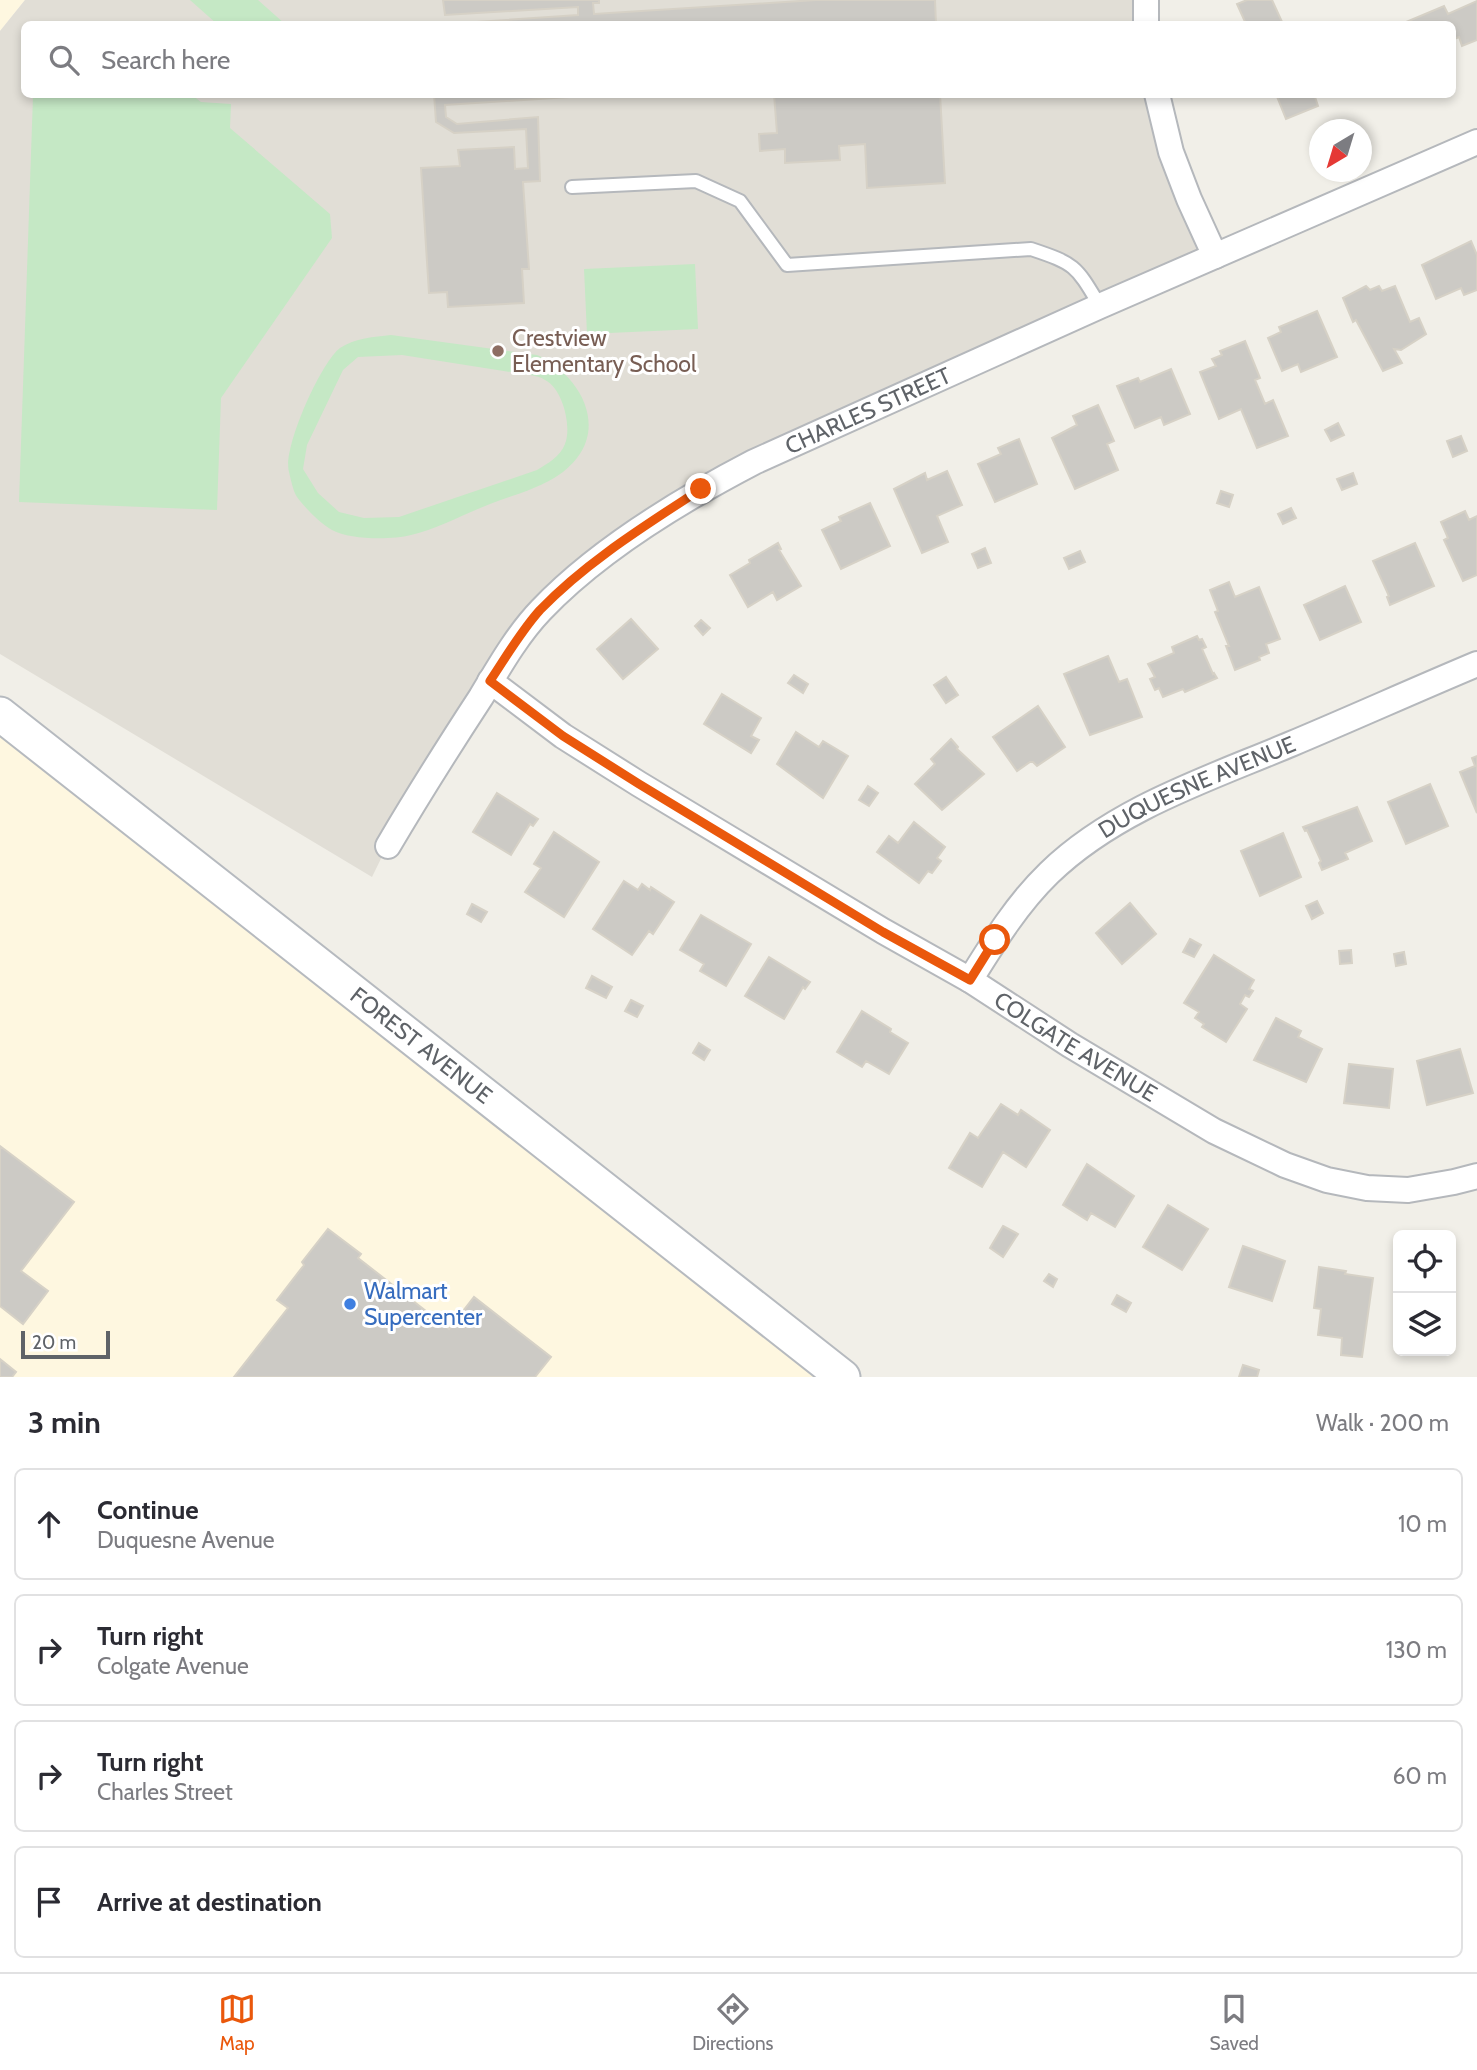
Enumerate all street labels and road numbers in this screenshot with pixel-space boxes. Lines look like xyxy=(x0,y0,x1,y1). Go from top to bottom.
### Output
street label: CHARLES STREET xyxy=(781,361,955,460)
street label: DUQUESNE AVENUE xyxy=(1093,730,1300,844)
street label: FOREST AVENUE xyxy=(345,981,498,1110)
street label: COLGATE AVENUE xyxy=(989,986,1162,1108)

